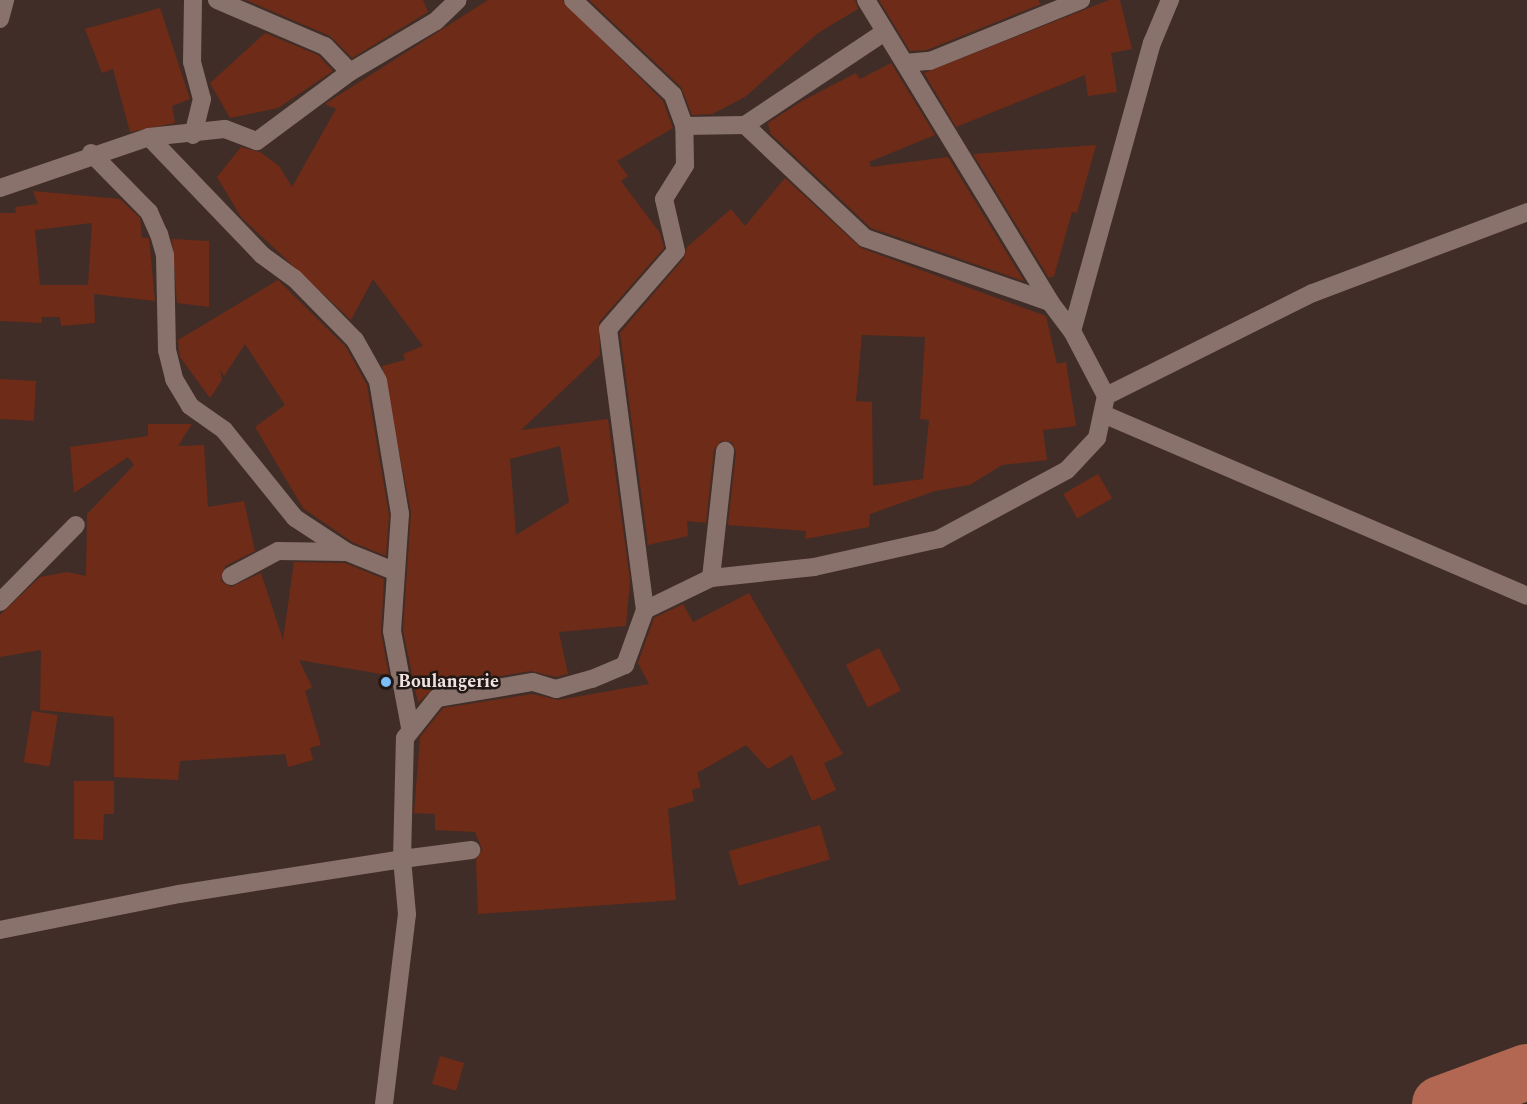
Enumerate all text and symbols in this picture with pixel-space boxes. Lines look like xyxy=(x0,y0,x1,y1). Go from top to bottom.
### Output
place label: Boulangerie xyxy=(398,671,499,693)
marker: Boulangerie xyxy=(379,675,393,689)

